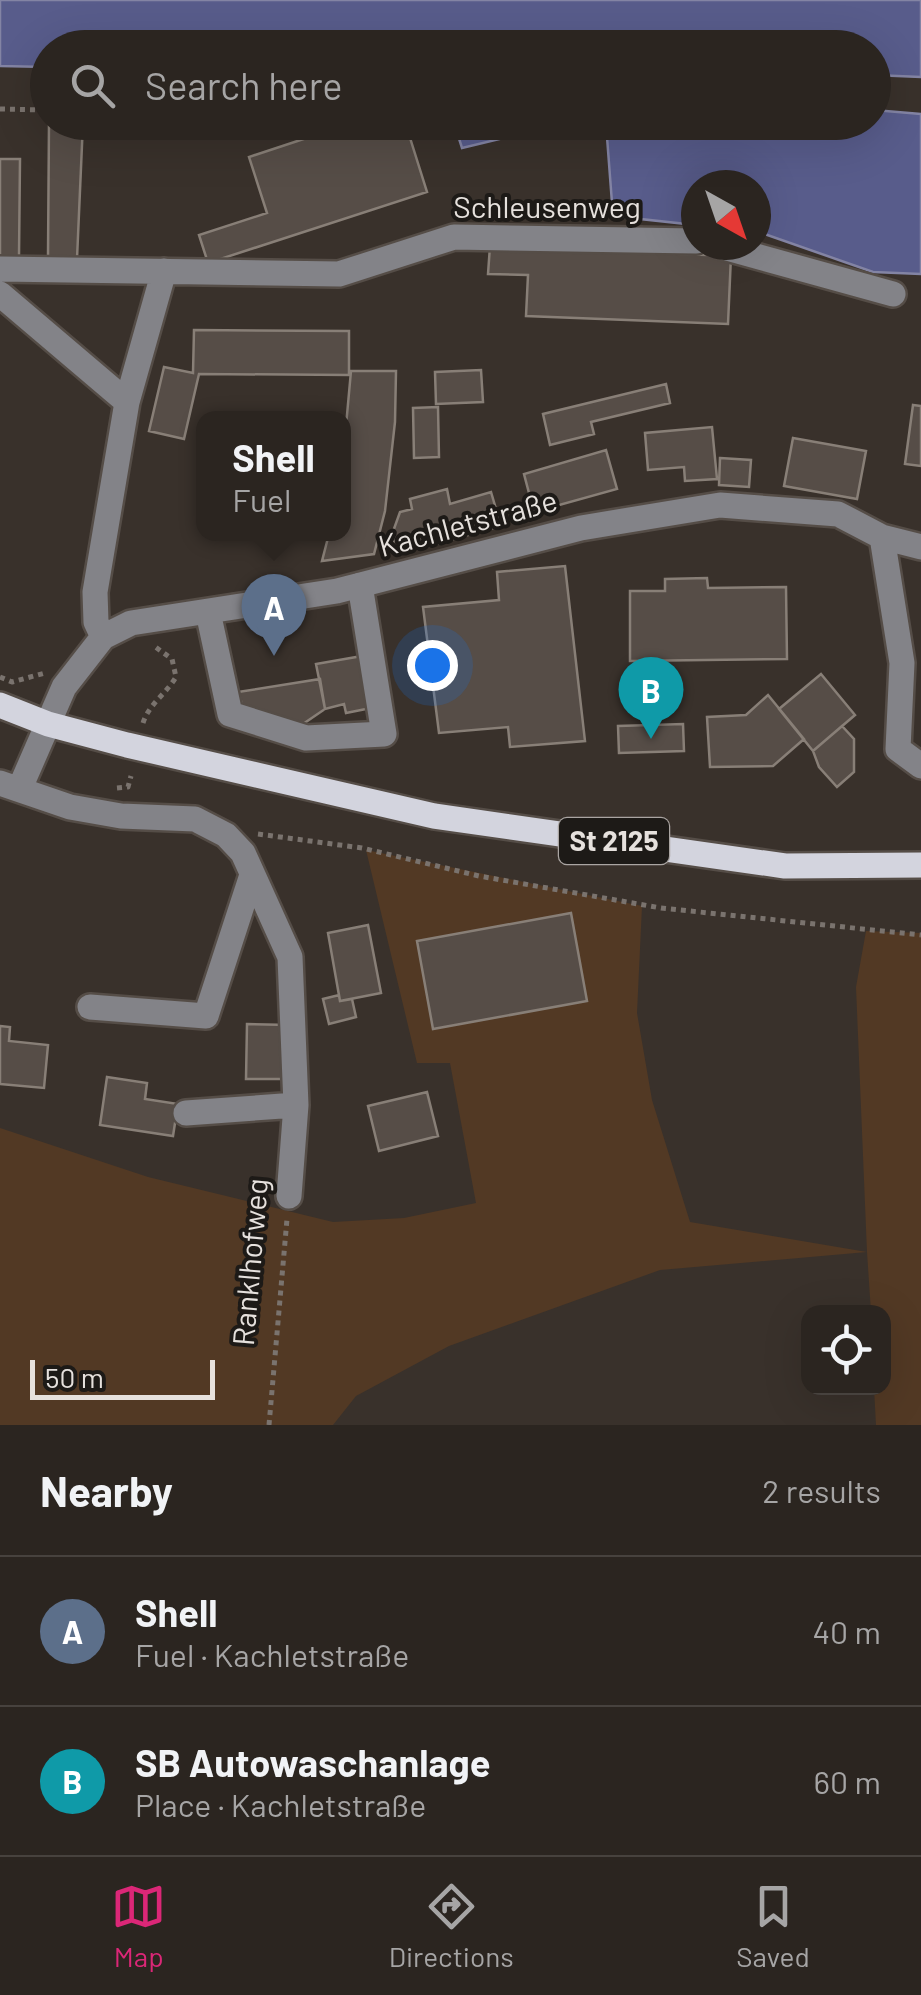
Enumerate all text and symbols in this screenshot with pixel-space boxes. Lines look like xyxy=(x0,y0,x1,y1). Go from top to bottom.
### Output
search box xyxy=(30,30,891,140)
icon: search xyxy=(65,58,120,113)
text: Search here xyxy=(145,62,343,108)
north arrow xyxy=(681,170,771,260)
street label: Schleusenweg xyxy=(453,188,641,224)
popup xyxy=(196,411,351,541)
text: Shell xyxy=(232,434,315,480)
text: Fuel xyxy=(232,480,291,518)
street label: Kachletstraße xyxy=(374,481,561,563)
pin: A xyxy=(242,574,306,656)
your location xyxy=(407,640,458,691)
pin: B xyxy=(618,656,684,739)
road number: St 2125 xyxy=(559,818,669,864)
street label: Ranklhofweg xyxy=(224,1177,274,1347)
map controls xyxy=(801,1305,891,1395)
button: locate xyxy=(801,1305,891,1395)
scale bar xyxy=(30,1355,215,1400)
text: 50 m xyxy=(45,1360,104,1394)
text: Nearby xyxy=(40,1465,173,1515)
text: 2 results xyxy=(762,1471,881,1509)
text: Shell xyxy=(135,1589,218,1635)
text: A xyxy=(62,1612,83,1650)
text: 40 m xyxy=(812,1612,881,1650)
text: Fuel · Kachletstraße xyxy=(135,1635,409,1673)
text: SB Autowaschanlage xyxy=(135,1739,490,1785)
text: B xyxy=(63,1762,82,1800)
text: 60 m xyxy=(814,1762,881,1800)
text: Place · Kachletstraße xyxy=(135,1785,426,1823)
tab: Map xyxy=(111,1879,166,1973)
tab: Directions xyxy=(389,1879,514,1973)
tab: Saved xyxy=(736,1879,810,1973)

